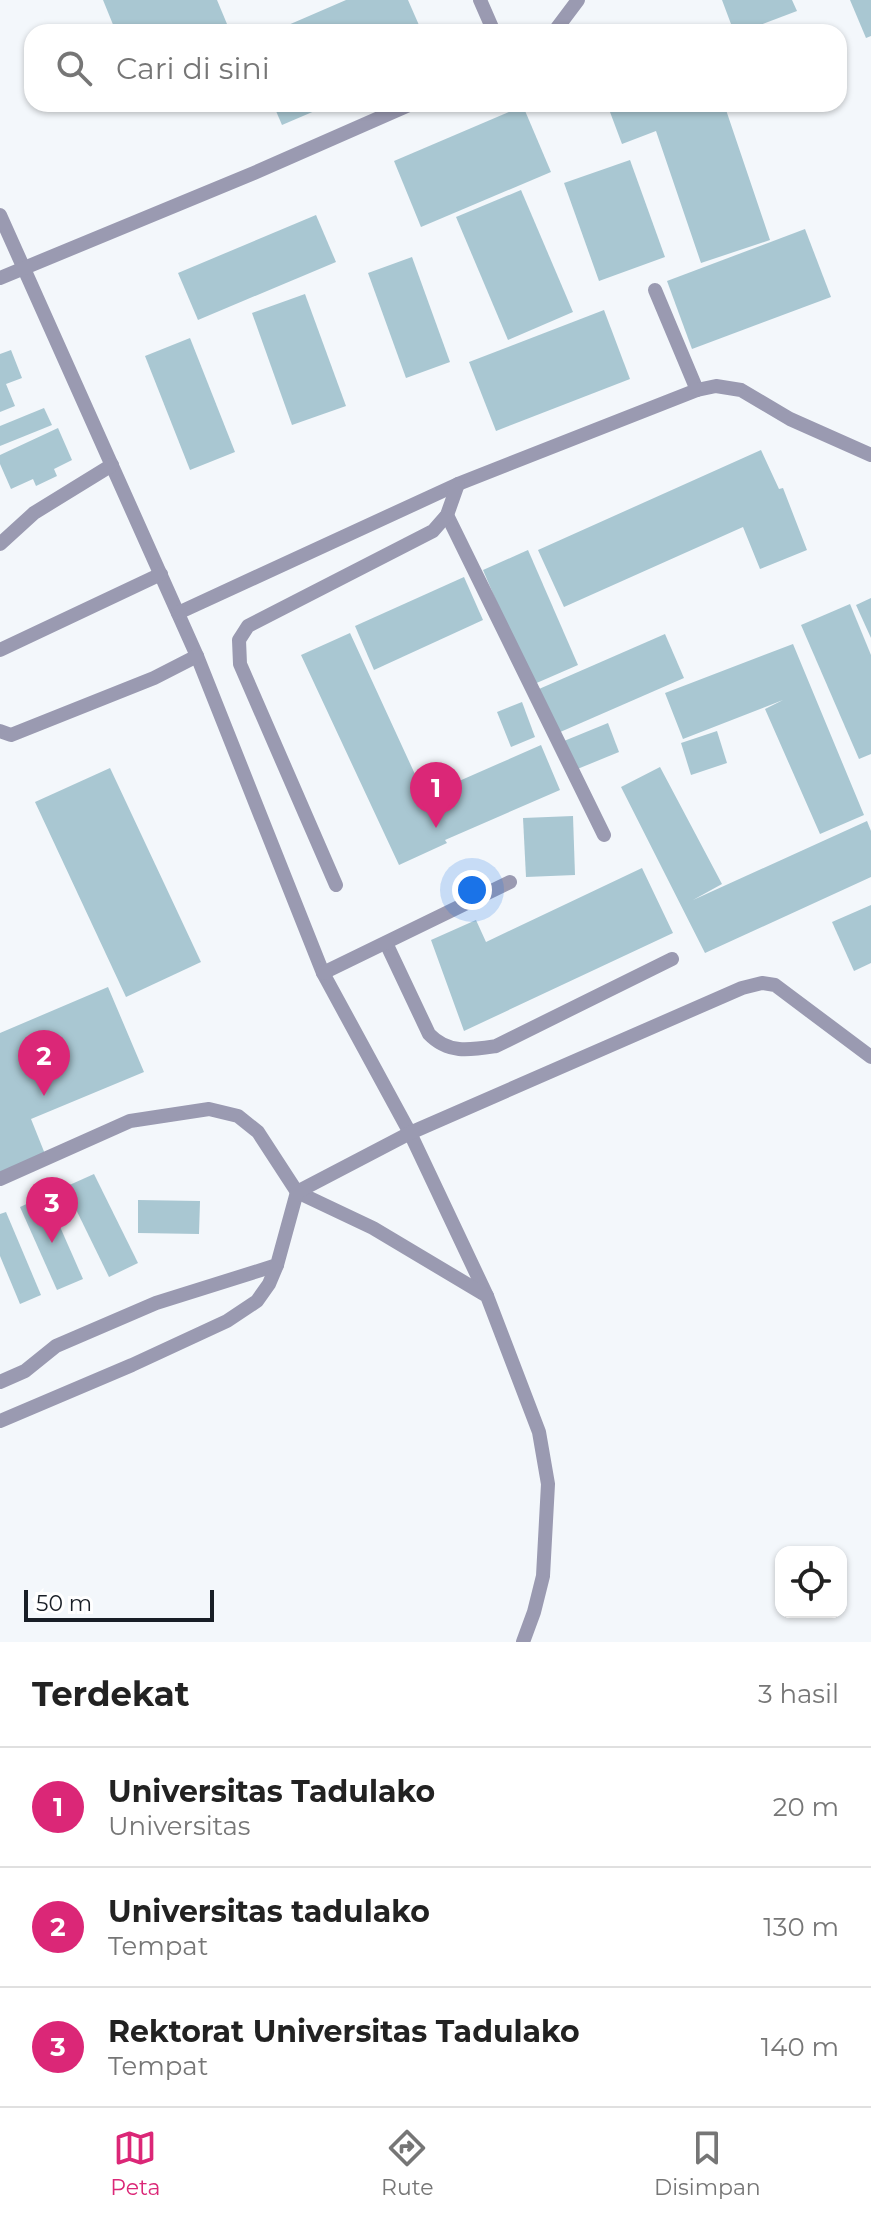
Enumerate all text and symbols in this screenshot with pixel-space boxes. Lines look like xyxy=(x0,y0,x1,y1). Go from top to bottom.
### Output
search box xyxy=(24,24,847,112)
icon: search xyxy=(52,46,96,90)
text: Cari di sini xyxy=(116,50,270,87)
pin: 1 xyxy=(410,762,462,828)
your location xyxy=(452,870,492,910)
pin: 2 xyxy=(18,1030,70,1096)
pin: 3 xyxy=(26,1177,78,1243)
map controls xyxy=(775,1546,847,1618)
button: locate xyxy=(775,1546,847,1618)
scale bar xyxy=(24,1586,214,1622)
text: 50 m xyxy=(36,1590,92,1617)
text: Terdekat xyxy=(32,1673,190,1715)
text: 3 hasil xyxy=(758,1678,839,1710)
text: Universitas Tadulako xyxy=(108,1773,435,1810)
text: 1 xyxy=(53,1791,63,1823)
text: 20 m xyxy=(773,1791,839,1823)
text: Universitas xyxy=(108,1810,250,1842)
text: Universitas tadulako xyxy=(108,1893,430,1930)
text: 2 xyxy=(50,1911,66,1943)
text: 130 m xyxy=(763,1911,839,1943)
text: Tempat xyxy=(108,1930,208,1962)
text: Rektorat Universitas Tadulako xyxy=(108,2013,580,2050)
text: 3 xyxy=(50,2031,66,2063)
text: 140 m xyxy=(761,2031,839,2063)
text: Tempat xyxy=(108,2050,208,2082)
tab: Peta xyxy=(110,2126,161,2201)
tab: Rute xyxy=(381,2126,433,2201)
tab: Disimpan xyxy=(654,2126,761,2201)

